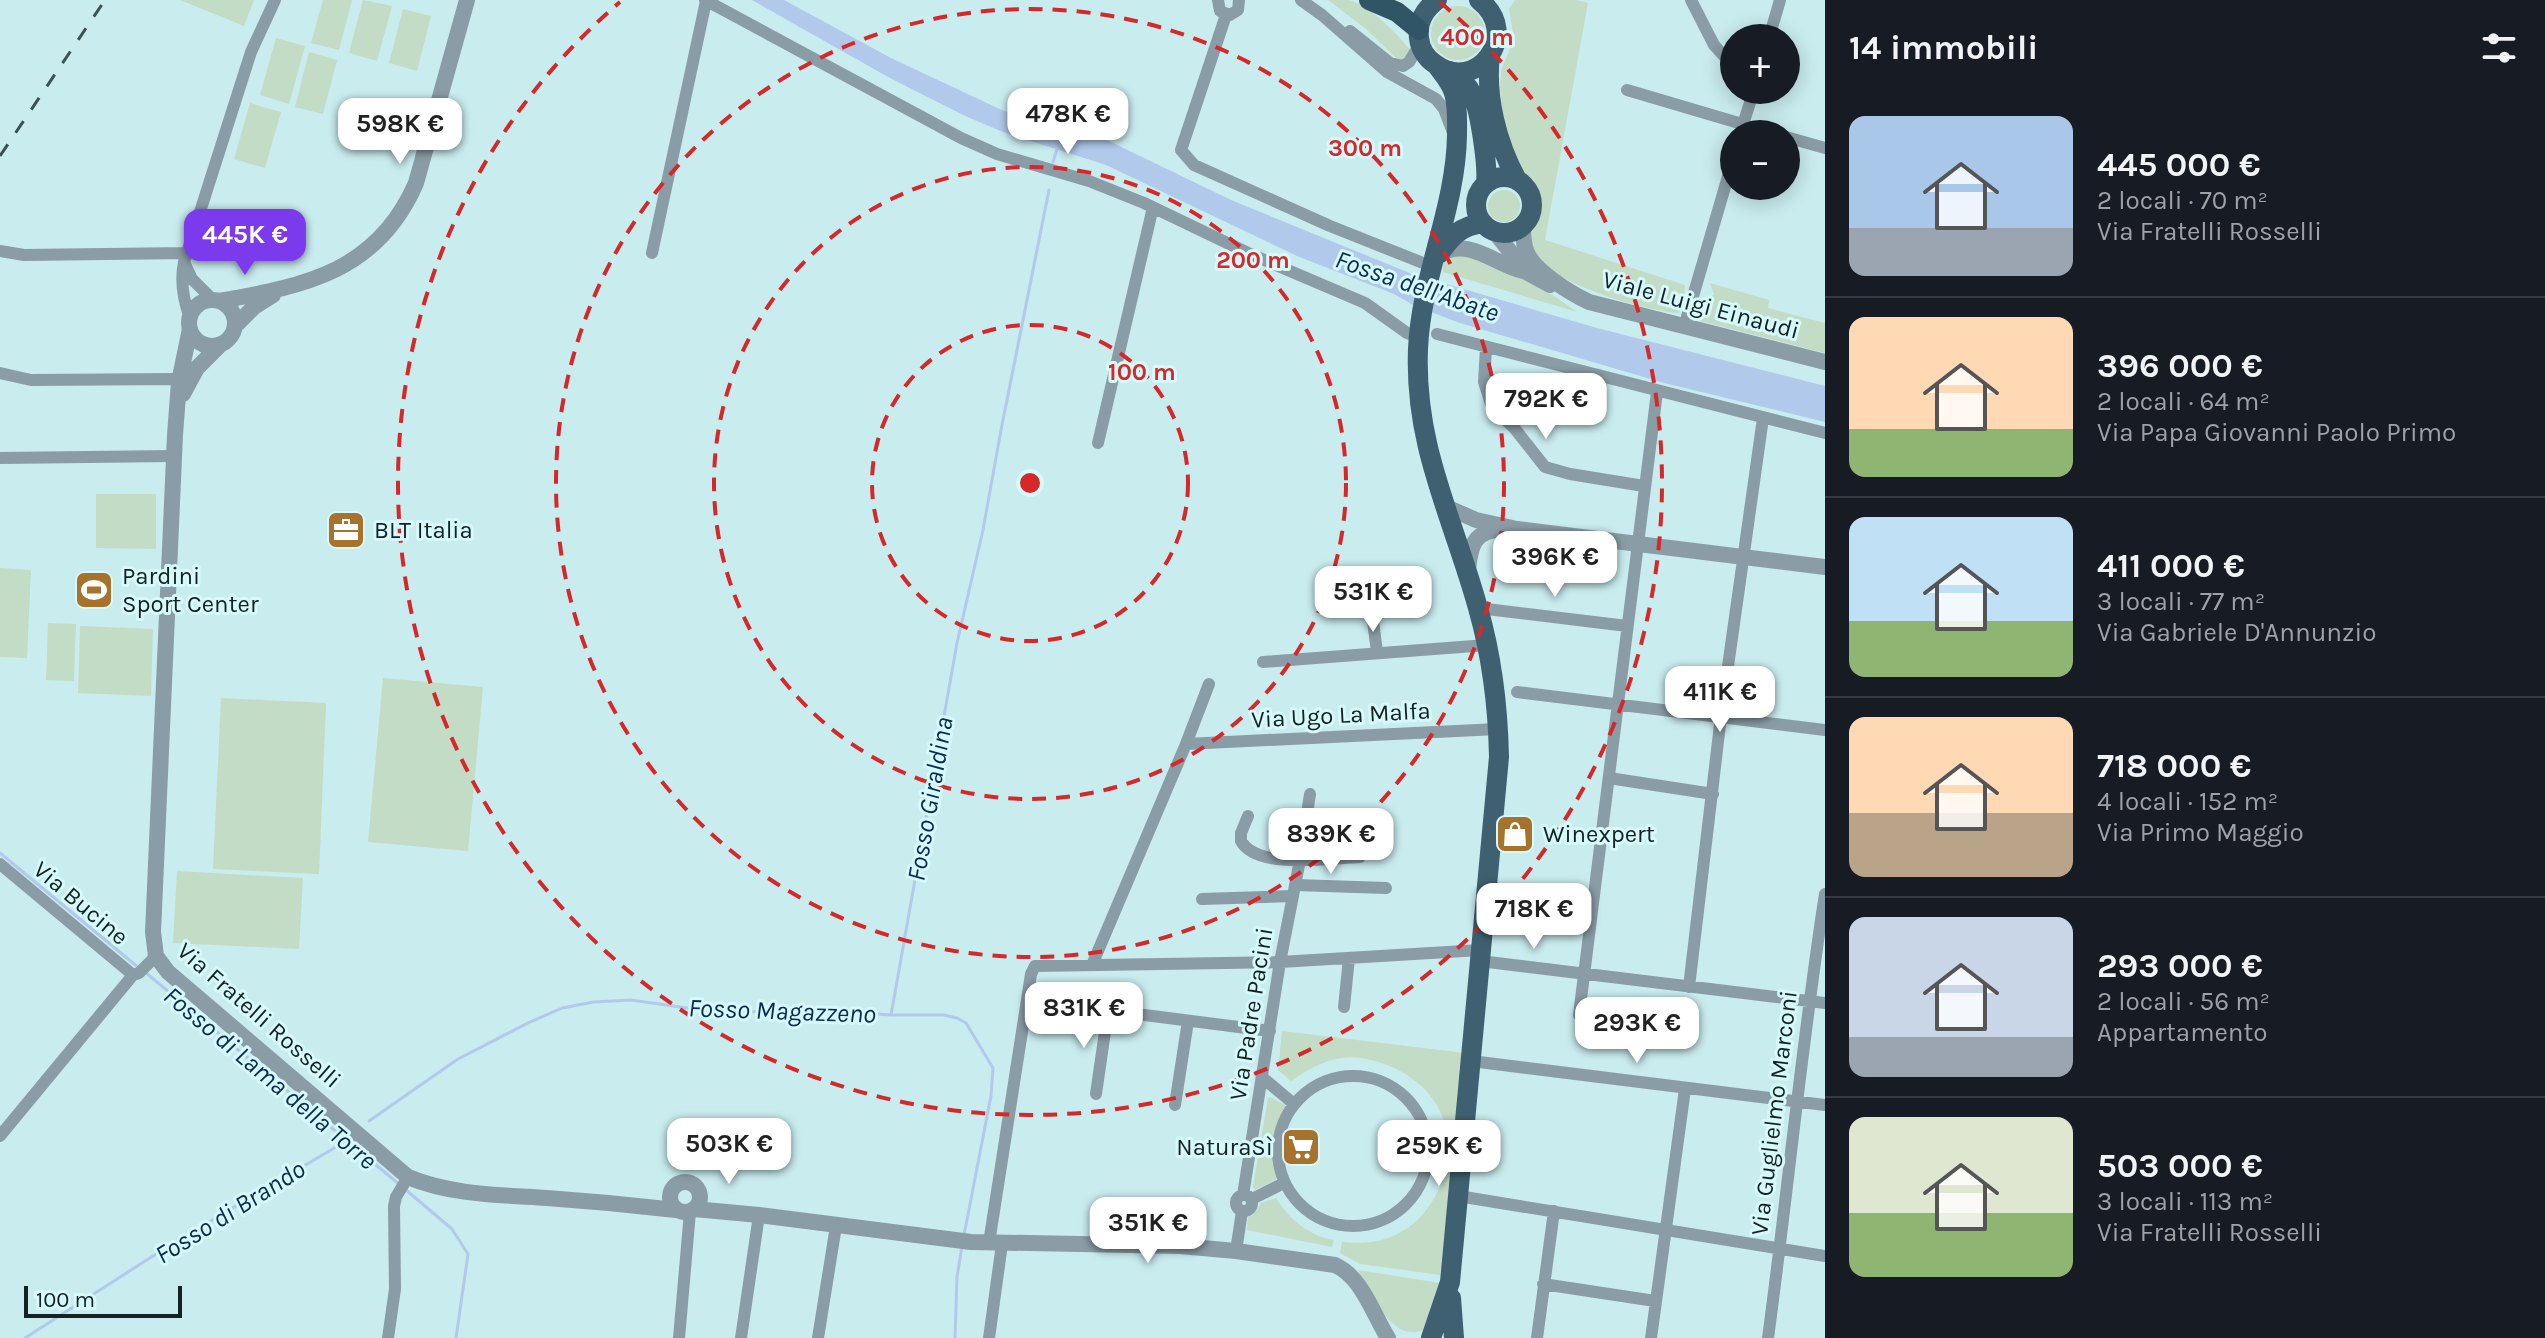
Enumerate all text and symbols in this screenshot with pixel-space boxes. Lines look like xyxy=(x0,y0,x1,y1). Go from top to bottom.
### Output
text: 400 m xyxy=(1440,23,1514,51)
map controls xyxy=(1720,24,1800,200)
button: + xyxy=(1720,24,1800,104)
icon: filters xyxy=(2477,26,2521,70)
text: 14 immobili xyxy=(1849,28,2038,68)
pin: 478K € xyxy=(1003,88,1133,156)
pin: 598K € xyxy=(335,98,465,166)
text: 478K € xyxy=(1025,98,1111,129)
text: 598K € xyxy=(356,108,444,139)
button: − xyxy=(1720,120,1800,200)
text: 300 m xyxy=(1328,134,1402,162)
text: 445 000 € xyxy=(2097,145,2261,185)
icon: home xyxy=(1913,148,2009,244)
text: 2 locali · 70 m² xyxy=(2097,185,2268,216)
pin: 445K € xyxy=(180,209,310,277)
text: Via Fratelli Rosselli xyxy=(2097,216,2322,247)
text: 445K € xyxy=(202,219,288,250)
water label: Fossa dell'Abate xyxy=(1331,244,1503,328)
text: 200 m xyxy=(1216,246,1290,274)
street label: Viale Luigi Einaudi xyxy=(1600,265,1802,345)
text: 396 000 € xyxy=(2097,346,2263,386)
icon: home xyxy=(1913,349,2009,445)
text: 100 m xyxy=(1108,358,1176,386)
pin: 792K € xyxy=(1481,373,1611,441)
text: 792K € xyxy=(1504,383,1588,414)
text: 2 locali · 64 m² xyxy=(2097,386,2270,417)
text: Via Papa Giovanni Paolo Primo xyxy=(2097,417,2456,448)
centre of rings xyxy=(1016,469,1044,497)
office icon: BLT Italia xyxy=(325,509,367,551)
place label: BLT Italia xyxy=(374,516,473,544)
pin: 396K € xyxy=(1490,531,1620,599)
text: 396K € xyxy=(1511,541,1599,572)
text: 411 000 € xyxy=(2097,546,2245,586)
icon: home xyxy=(1913,549,2009,645)
place label: Pardini Sport Center xyxy=(122,562,259,618)
pin: 531K € xyxy=(1308,566,1438,634)
sports icon: Pardini Sport Center xyxy=(73,569,115,611)
text: 531K € xyxy=(1333,576,1413,607)
text: 3 locali · 77 m² xyxy=(2097,586,2265,617)
text: Via Gabriele D'Annunzio xyxy=(2097,617,2376,648)
pin: 411K € xyxy=(1655,666,1785,734)
text: 411K € xyxy=(1683,676,1757,707)
street label: Via Ugo La Malfa xyxy=(1251,696,1431,734)
water label: Fosso Giraldina xyxy=(900,715,960,883)
text: 718 000 € xyxy=(2097,746,2251,786)
icon: home xyxy=(1913,749,2009,845)
text: 4 locali · 152 m² xyxy=(2097,786,2278,817)
pin: 839K € xyxy=(1266,808,1396,876)
shop icon: Winexpert xyxy=(1494,813,1536,855)
text: Via Primo Maggio xyxy=(2097,817,2304,848)
text: 839K € xyxy=(1287,818,1375,849)
place label: Winexpert xyxy=(1543,820,1655,848)
street label: Via Bucine xyxy=(28,855,134,951)
pin: 718K € xyxy=(1469,883,1599,951)
text: 718K € xyxy=(1494,893,1574,924)
street label: Via Padre Pacini xyxy=(1224,926,1278,1102)
street label: Via Fratelli Rosselli xyxy=(171,936,347,1094)
text: 293 000 € xyxy=(2097,946,2263,986)
icon: home xyxy=(1913,949,2009,1045)
water label: Fosso di Lama della Torre xyxy=(157,980,383,1176)
pin: 831K € xyxy=(1019,982,1149,1050)
text: 2 locali · 56 m² xyxy=(2097,986,2270,1017)
street label: Via Guglielmo Marconi xyxy=(1745,989,1803,1237)
water label: Fosso Magazzeno xyxy=(688,992,877,1030)
text: 831K € xyxy=(1043,992,1125,1023)
pin: 293K € xyxy=(1572,997,1702,1065)
text: 293K € xyxy=(1593,1007,1681,1038)
text: Appartamento xyxy=(2097,1017,2267,1048)
pin: 503K € xyxy=(664,1118,794,1186)
pin: 259K € xyxy=(1374,1120,1504,1188)
supermarket icon: NaturaSì xyxy=(1280,1126,1322,1168)
text: 503K € xyxy=(685,1128,773,1159)
text: 259K € xyxy=(1396,1130,1482,1161)
place label: NaturaSì xyxy=(1176,1133,1273,1161)
text: 503 000 € xyxy=(2097,1146,2263,1186)
icon: home xyxy=(1913,1149,2009,1245)
water label: Fosso di Brando xyxy=(149,1153,311,1270)
text: 3 locali · 113 m² xyxy=(2097,1186,2273,1217)
pin: 351K € xyxy=(1083,1197,1213,1265)
text: 351K € xyxy=(1108,1207,1188,1238)
text: Via Fratelli Rosselli xyxy=(2097,1217,2322,1248)
scale bar xyxy=(24,1282,182,1318)
text: 100 m xyxy=(36,1287,95,1313)

